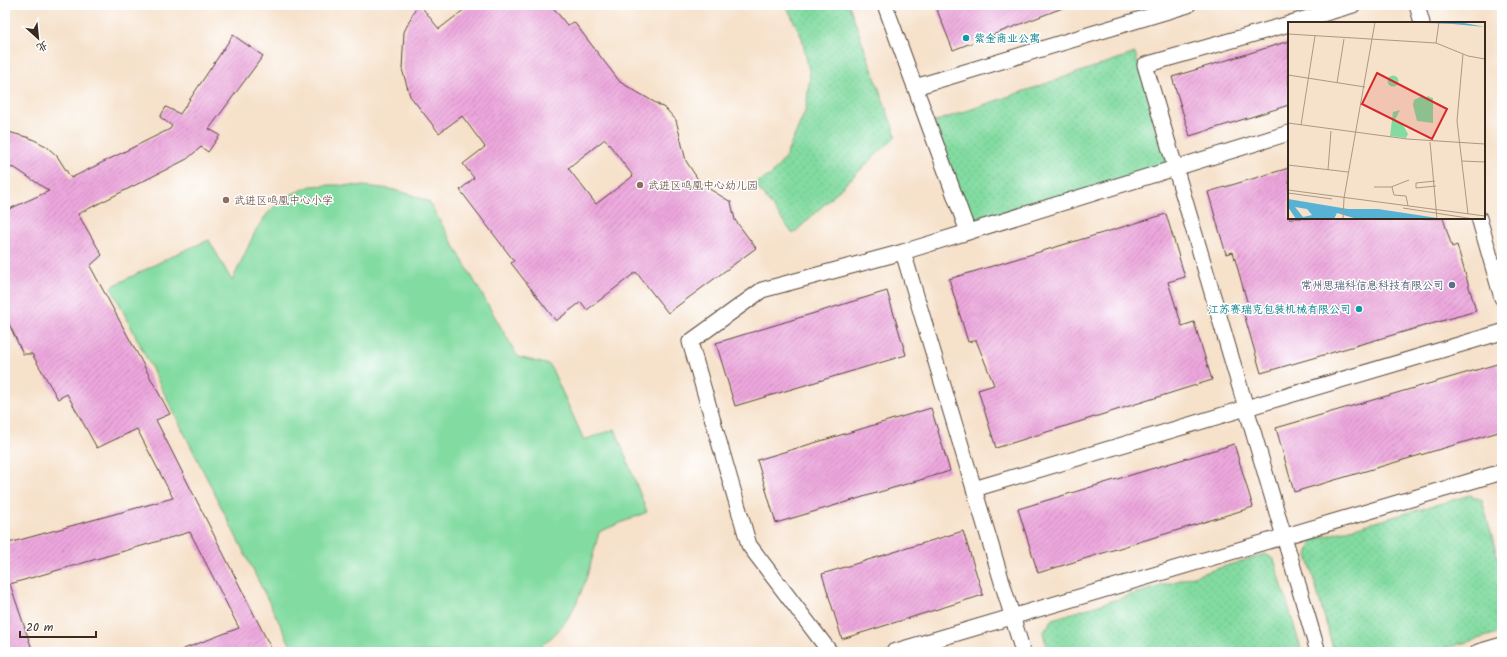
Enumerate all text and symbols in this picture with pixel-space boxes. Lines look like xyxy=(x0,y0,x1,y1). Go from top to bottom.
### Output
north arrow xyxy=(18,18,58,58)
inset map xyxy=(1288,22,1485,219)
place label: 紫金商业公寓 xyxy=(974,30,1040,48)
marker: 紫金商业公寓 xyxy=(961,33,971,43)
text: 北 xyxy=(33,36,51,57)
place label: 武进区鸣凰中心幼儿园 xyxy=(648,177,758,195)
marker: 武进区鸣凰中心幼儿园 xyxy=(635,180,645,190)
place label: 武进区鸣凰中心小学 xyxy=(234,192,333,210)
marker: 武进区鸣凰中心小学 xyxy=(221,195,231,205)
place label: 常州思瑞科信息科技有限公司 xyxy=(1301,277,1444,295)
marker: 常州思瑞科信息科技有限公司 xyxy=(1447,280,1457,290)
place label: 江苏赛瑞克包装机械有限公司 xyxy=(1208,301,1351,319)
marker: 江苏赛瑞克包装机械有限公司 xyxy=(1354,304,1364,314)
scale bar xyxy=(20,613,96,639)
text: 20 m xyxy=(26,618,54,637)

